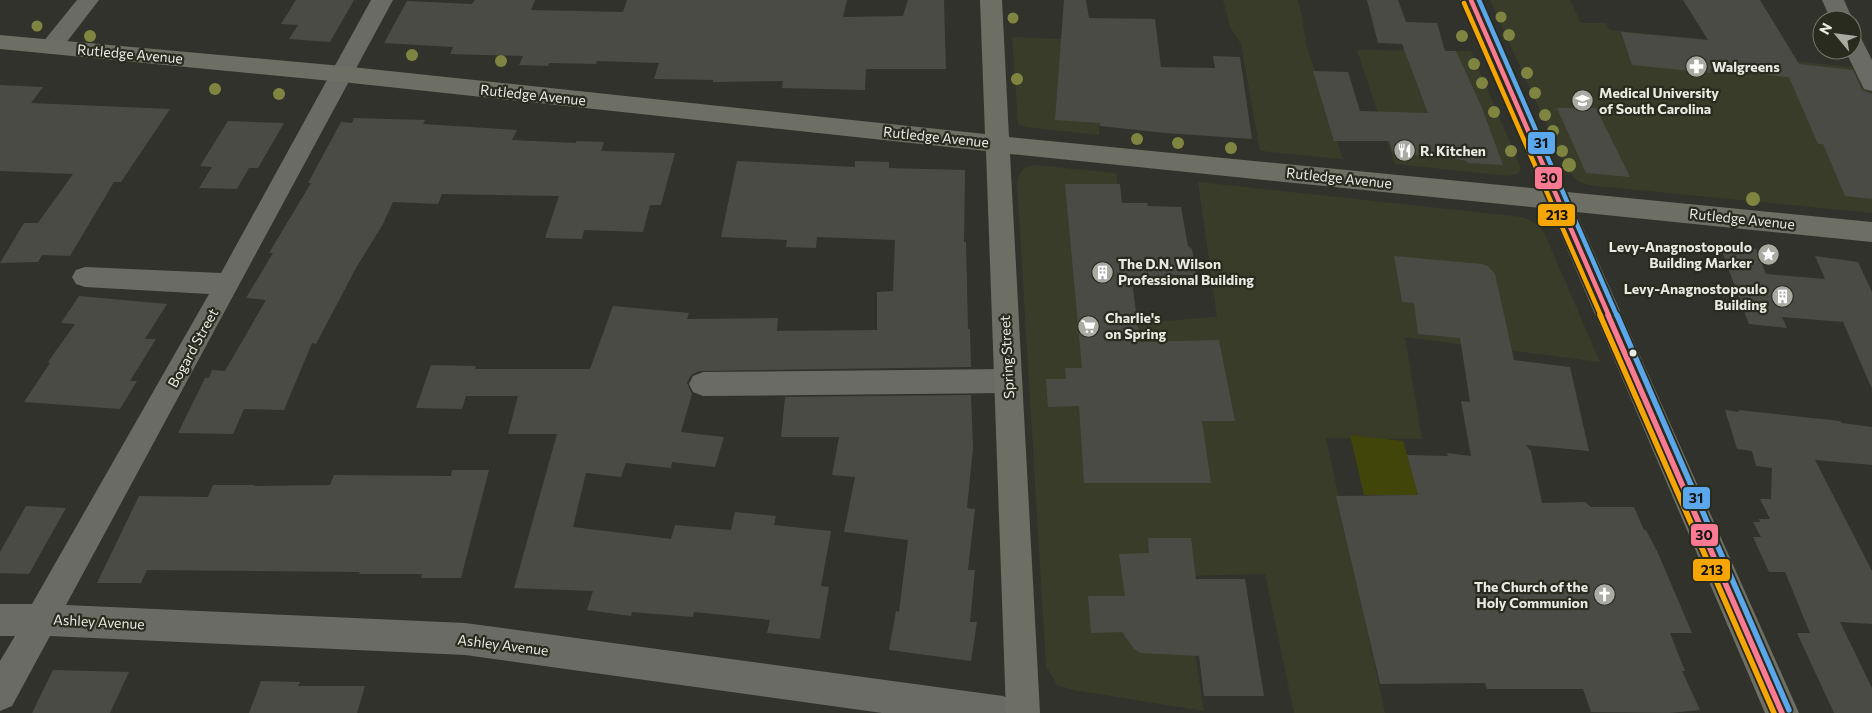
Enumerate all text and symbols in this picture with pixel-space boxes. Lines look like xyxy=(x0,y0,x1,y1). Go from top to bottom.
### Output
north arrow xyxy=(1812,10,1862,60)
text: N xyxy=(1815,20,1835,37)
street label: Rutledge Avenue xyxy=(76,40,184,67)
pharmacy icon: Walgreens xyxy=(1684,55,1708,79)
place label: Walgreens xyxy=(1712,58,1780,75)
street label: Rutledge Avenue xyxy=(479,81,587,109)
place label: Medical University of South Carolina xyxy=(1599,84,1719,117)
school or university icon: Medical University of South Carolina xyxy=(1571,89,1595,113)
street label: Rutledge Avenue xyxy=(882,123,990,151)
line badge: 31 xyxy=(1527,131,1556,155)
text: 31 xyxy=(1534,134,1548,151)
restaurant icon: R. Kitchen xyxy=(1392,139,1416,163)
place label: R. Kitchen xyxy=(1420,142,1486,159)
street label: Rutledge Avenue xyxy=(1285,164,1393,192)
line badge: 30 xyxy=(1534,166,1563,190)
text: 30 xyxy=(1540,169,1558,186)
line badge: 213 xyxy=(1537,203,1576,227)
street label: Rutledge Avenue xyxy=(1688,205,1796,233)
text: 213 xyxy=(1546,206,1568,223)
place label: Levy-Anagnostopoulo Building Marker xyxy=(1609,238,1752,271)
place icon: Levy-Anagnostopoulo Building Marker xyxy=(1756,243,1780,267)
place label: The D.N. Wilson Professional Building xyxy=(1118,255,1254,288)
building icon: The D.N. Wilson Professional Building xyxy=(1090,260,1114,284)
place label: Levy-Anagnostopoulo Building xyxy=(1624,280,1767,313)
building icon: Levy-Anagnostopoulo Building xyxy=(1771,285,1795,309)
street label: Bogard Street xyxy=(164,305,221,390)
place label: Charlie's on Spring xyxy=(1105,309,1167,342)
supermarket icon: Charlie's on Spring xyxy=(1077,314,1101,338)
street label: Spring Street xyxy=(996,315,1017,399)
unlabelled marker xyxy=(1628,348,1638,358)
line badge: 31 xyxy=(1682,486,1711,510)
text: 31 xyxy=(1689,489,1703,506)
line badge: 30 xyxy=(1690,523,1719,547)
text: 30 xyxy=(1695,526,1713,543)
line badge: 213 xyxy=(1692,558,1731,582)
text: 213 xyxy=(1701,561,1723,578)
place label: The Church of the Holy Communion xyxy=(1474,578,1588,611)
church icon: The Church of the Holy Communion xyxy=(1592,583,1616,607)
street label: Ashley Avenue xyxy=(53,611,145,632)
street label: Ashley Avenue xyxy=(457,630,549,659)

